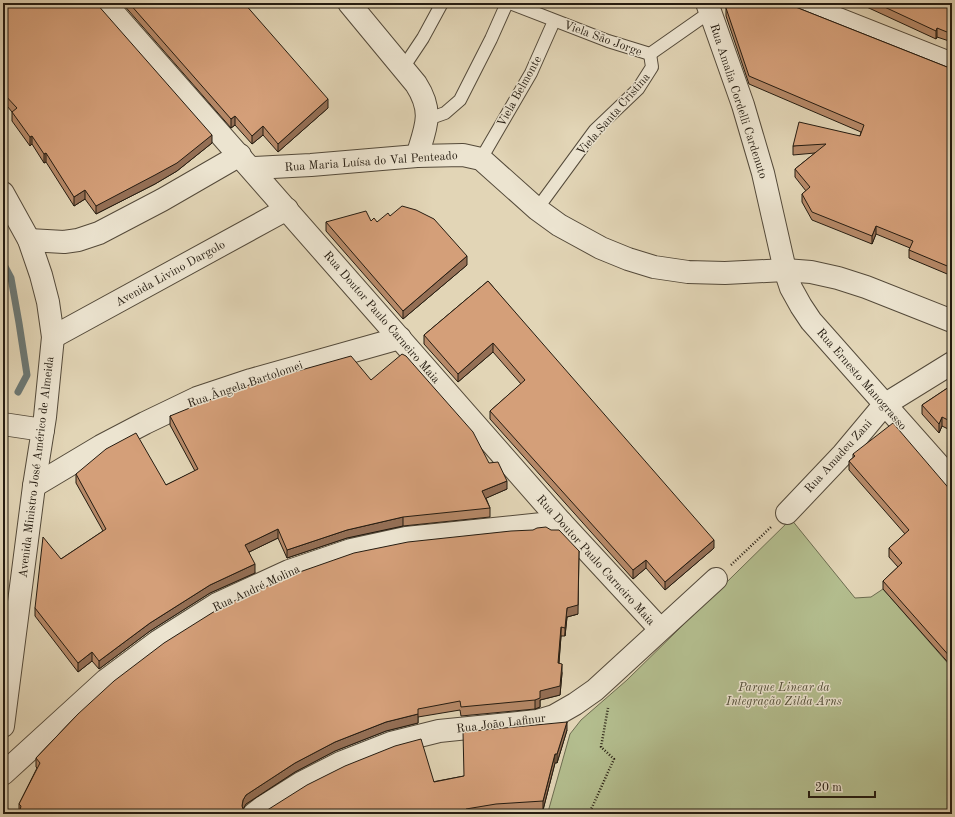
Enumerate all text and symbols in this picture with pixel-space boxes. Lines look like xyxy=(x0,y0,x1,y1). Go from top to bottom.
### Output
street label: Viela São Jorge xyxy=(562,19,644,59)
street label: Rua Amalia Cordelli Cardenuto xyxy=(707,22,769,180)
street label: Viela Belmonte xyxy=(496,54,544,129)
street label: Viela Santa Cristina xyxy=(575,71,653,158)
street label: Rua Maria Luísa do Val Penteado xyxy=(284,150,458,174)
street label: Avenida Livino Dargolo xyxy=(114,239,227,309)
street label: Rua Doutor Paulo Carneiro Maia xyxy=(321,249,442,386)
street label: Rua Ernesto Manograsso xyxy=(814,327,909,433)
street label: Avenida Ministro José Américo de Almeida xyxy=(17,356,57,579)
street label: Rua Ângela Bartolomei xyxy=(185,357,305,410)
street label: Rua Amadeu Zani xyxy=(803,418,875,496)
street label: Rua Doutor Paulo Carneiro Maia xyxy=(534,493,657,628)
street label: Rua André Molina xyxy=(211,563,302,614)
park label: Parque Linear da Integração Zilda Arns xyxy=(725,682,842,708)
street label: Rua João Lafinur xyxy=(456,713,547,735)
scale bar xyxy=(809,773,875,799)
text: 20 m xyxy=(815,782,842,794)

